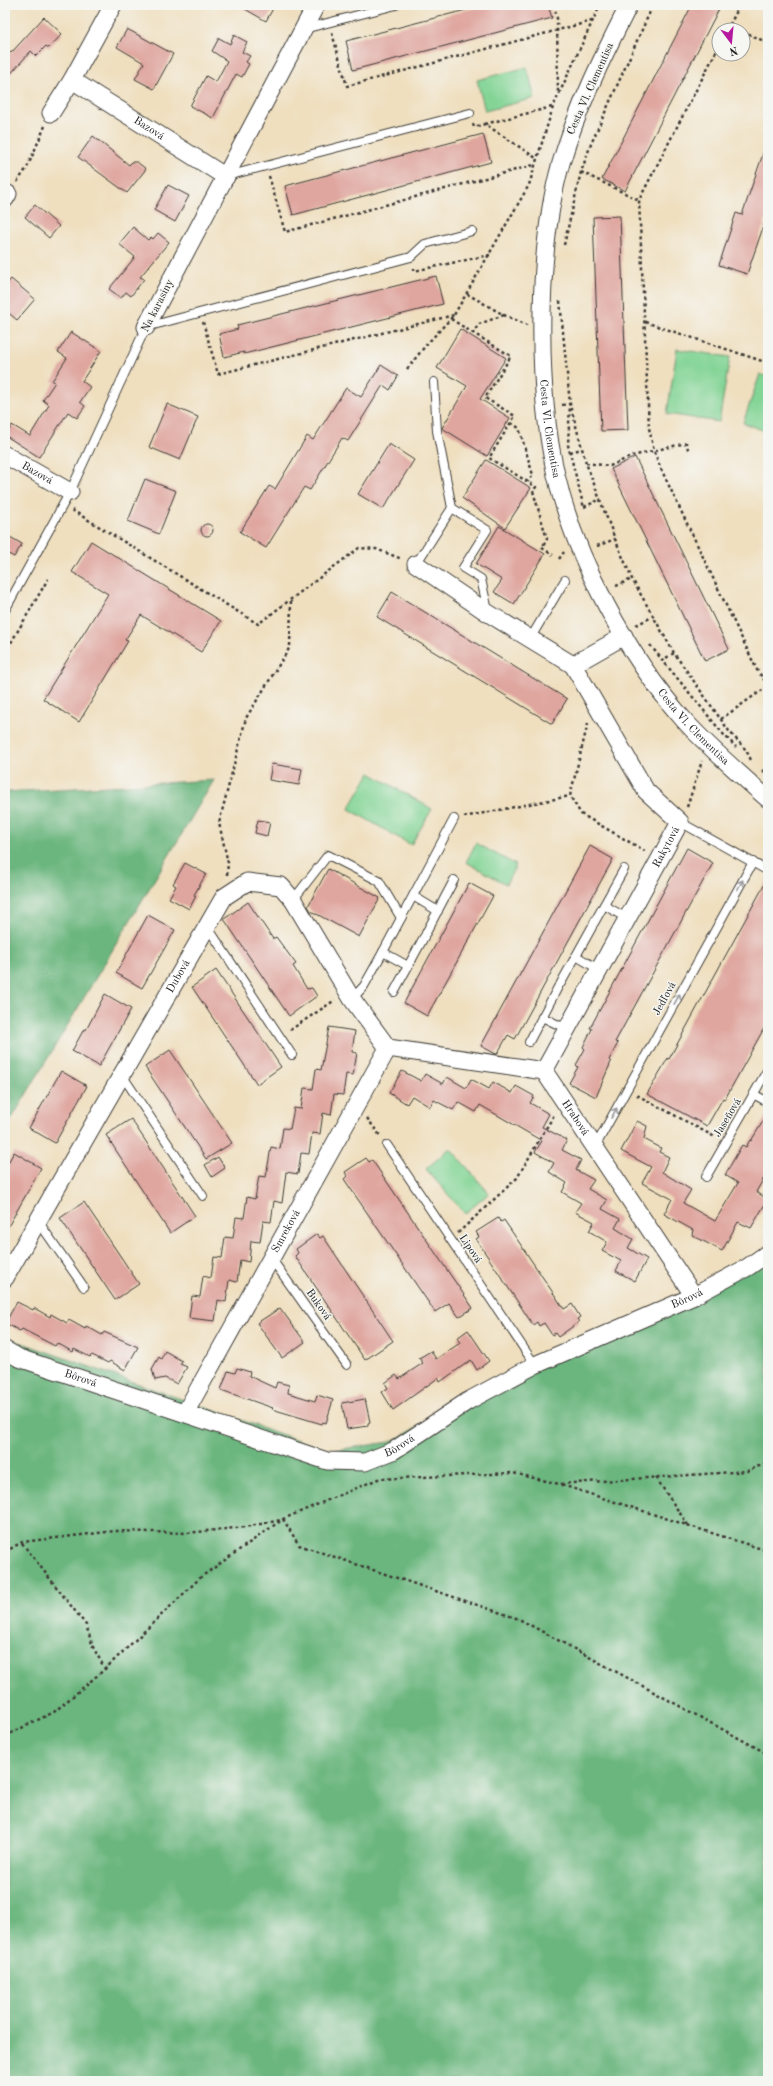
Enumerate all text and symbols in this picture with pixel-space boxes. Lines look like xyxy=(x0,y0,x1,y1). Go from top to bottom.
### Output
north arrow xyxy=(711,22,751,62)
street label: Cesta Vl. Clementisa xyxy=(566,41,616,137)
text: N xyxy=(727,44,739,57)
street label: Bazová xyxy=(132,115,167,142)
street label: Na karasiny xyxy=(140,278,176,334)
street label: Cesta Vl. Clementisa xyxy=(538,379,562,480)
street label: Bazová xyxy=(20,460,55,487)
street label: Cesta Vl. Clementisa xyxy=(655,687,731,767)
street label: Rakytová xyxy=(651,824,682,869)
one-way arrow xyxy=(737,879,745,891)
street label: Dubová xyxy=(165,957,192,995)
street label: Jedľová xyxy=(651,980,679,1018)
one-way arrow xyxy=(674,993,682,1005)
street label: Jaseňová xyxy=(712,1096,744,1139)
street label: Hrabová xyxy=(560,1098,591,1138)
one-way arrow xyxy=(611,1107,619,1119)
street label: Smreková xyxy=(270,1208,303,1254)
street label: Lipová xyxy=(457,1233,484,1266)
street label: Buková xyxy=(303,1287,333,1323)
street label: Bôrová xyxy=(670,1287,705,1311)
street label: Bôrová xyxy=(63,1368,99,1389)
street label: Bôrová xyxy=(383,1432,417,1459)

